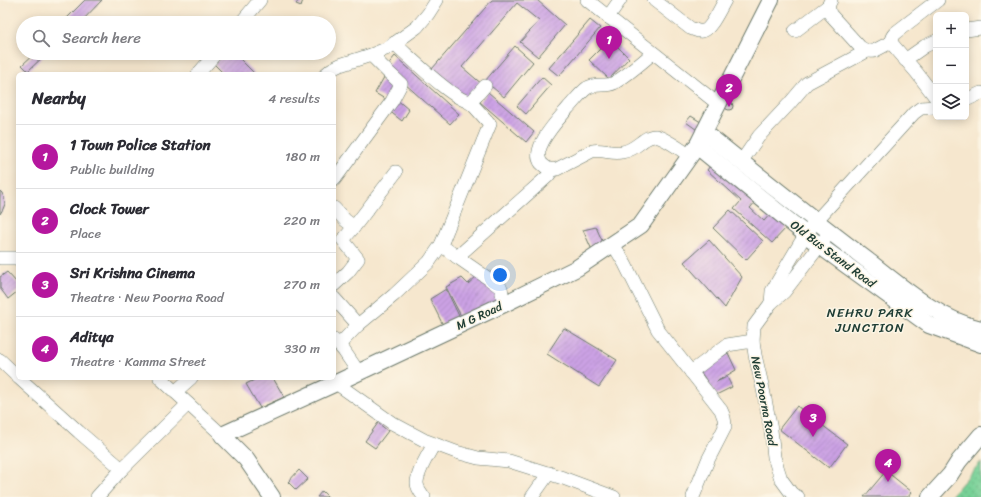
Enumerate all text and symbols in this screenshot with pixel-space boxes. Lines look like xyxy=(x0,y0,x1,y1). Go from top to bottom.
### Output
map controls xyxy=(933,12,969,120)
button: + xyxy=(933,12,969,48)
search box xyxy=(16,16,336,60)
text: Search here xyxy=(62,25,141,51)
pin: 1 xyxy=(596,26,622,59)
icon: search xyxy=(30,27,52,49)
button: − xyxy=(933,48,969,84)
pin: 2 xyxy=(716,74,742,107)
text: Nearby xyxy=(32,83,86,113)
button: layers xyxy=(933,84,969,120)
text: 4 results xyxy=(268,87,320,110)
text: 1 Town Police Station xyxy=(70,132,211,158)
text: 1 xyxy=(42,145,48,168)
text: 180 m xyxy=(285,145,320,168)
text: Public building xyxy=(70,158,155,181)
text: Clock Tower xyxy=(70,196,149,222)
text: 2 xyxy=(41,209,49,232)
text: 220 m xyxy=(283,209,320,232)
street label: Old Bus Stand Road xyxy=(785,214,882,295)
text: Place xyxy=(70,222,101,245)
text: Sri Krishna Cinema xyxy=(70,260,195,286)
your location xyxy=(490,265,510,285)
text: 3 xyxy=(41,273,49,296)
text: 270 m xyxy=(283,273,320,296)
text: Theatre · New Poorna Road xyxy=(70,286,224,309)
street label: M G Road xyxy=(452,295,507,336)
district label: NEHRU PARK JUNCTION xyxy=(827,301,913,339)
text: Aditya xyxy=(70,324,114,350)
text: 4 xyxy=(41,337,49,360)
text: 330 m xyxy=(284,337,320,360)
text: Theatre · Kamma Street xyxy=(70,350,206,373)
street label: New Poorna Road xyxy=(744,354,784,450)
pin: 3 xyxy=(800,404,826,437)
pin: 4 xyxy=(875,449,901,482)

